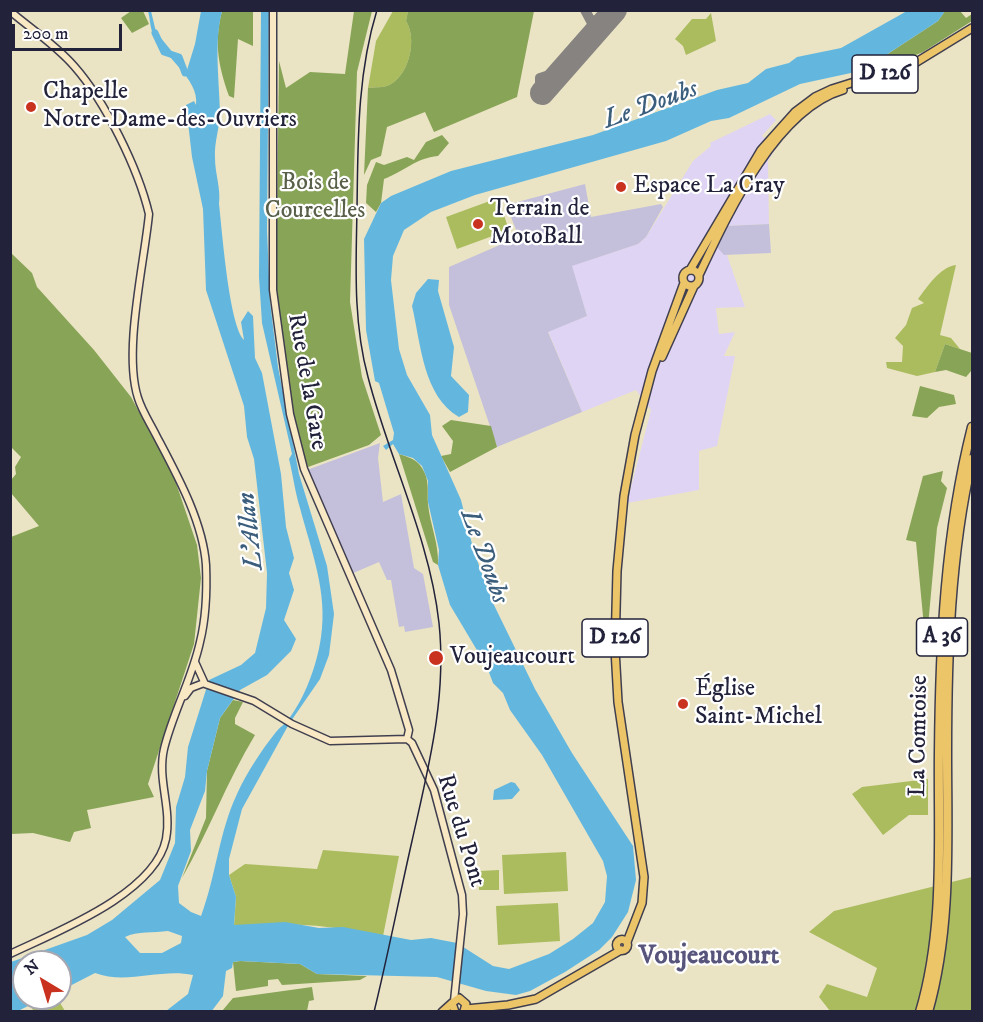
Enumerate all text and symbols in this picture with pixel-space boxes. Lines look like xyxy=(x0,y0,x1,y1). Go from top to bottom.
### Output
scale bar xyxy=(15,12,124,50)
text: 200 m xyxy=(23,23,69,45)
road number: D 126 xyxy=(852,55,918,93)
water label: Le Doubs xyxy=(600,75,702,137)
place label: Chapelle Notre-Dame-des-Ouvriers xyxy=(43,79,297,135)
marker: Chapelle Notre-Dame-des-Ouvriers xyxy=(24,100,38,114)
park label: Bois de Courcelles xyxy=(265,170,365,226)
place label: Espace La Cray xyxy=(633,173,785,201)
marker: Espace La Cray xyxy=(614,180,628,194)
place label: Terrain de MotoBall xyxy=(490,196,590,252)
marker: Terrain de MotoBall xyxy=(471,217,485,231)
street label: Rue de la Gare xyxy=(280,312,332,452)
water label: L'Allan xyxy=(232,491,272,571)
water label: Le Doubs xyxy=(452,506,514,608)
road number: A 36 xyxy=(916,618,968,656)
road number: D 126 xyxy=(582,619,648,657)
place label: Voujeaucourt xyxy=(450,644,575,672)
marker: Voujeaucourt xyxy=(427,649,445,667)
street label: La Comtoise xyxy=(905,675,935,797)
place label: Église Saint-Michel xyxy=(695,676,822,732)
marker: Église Saint-Michel xyxy=(676,697,690,711)
street label: Rue du Pont xyxy=(429,771,491,891)
district label: Voujeaucourt xyxy=(639,941,779,973)
north arrow xyxy=(12,950,72,1010)
text: N xyxy=(21,955,43,979)

